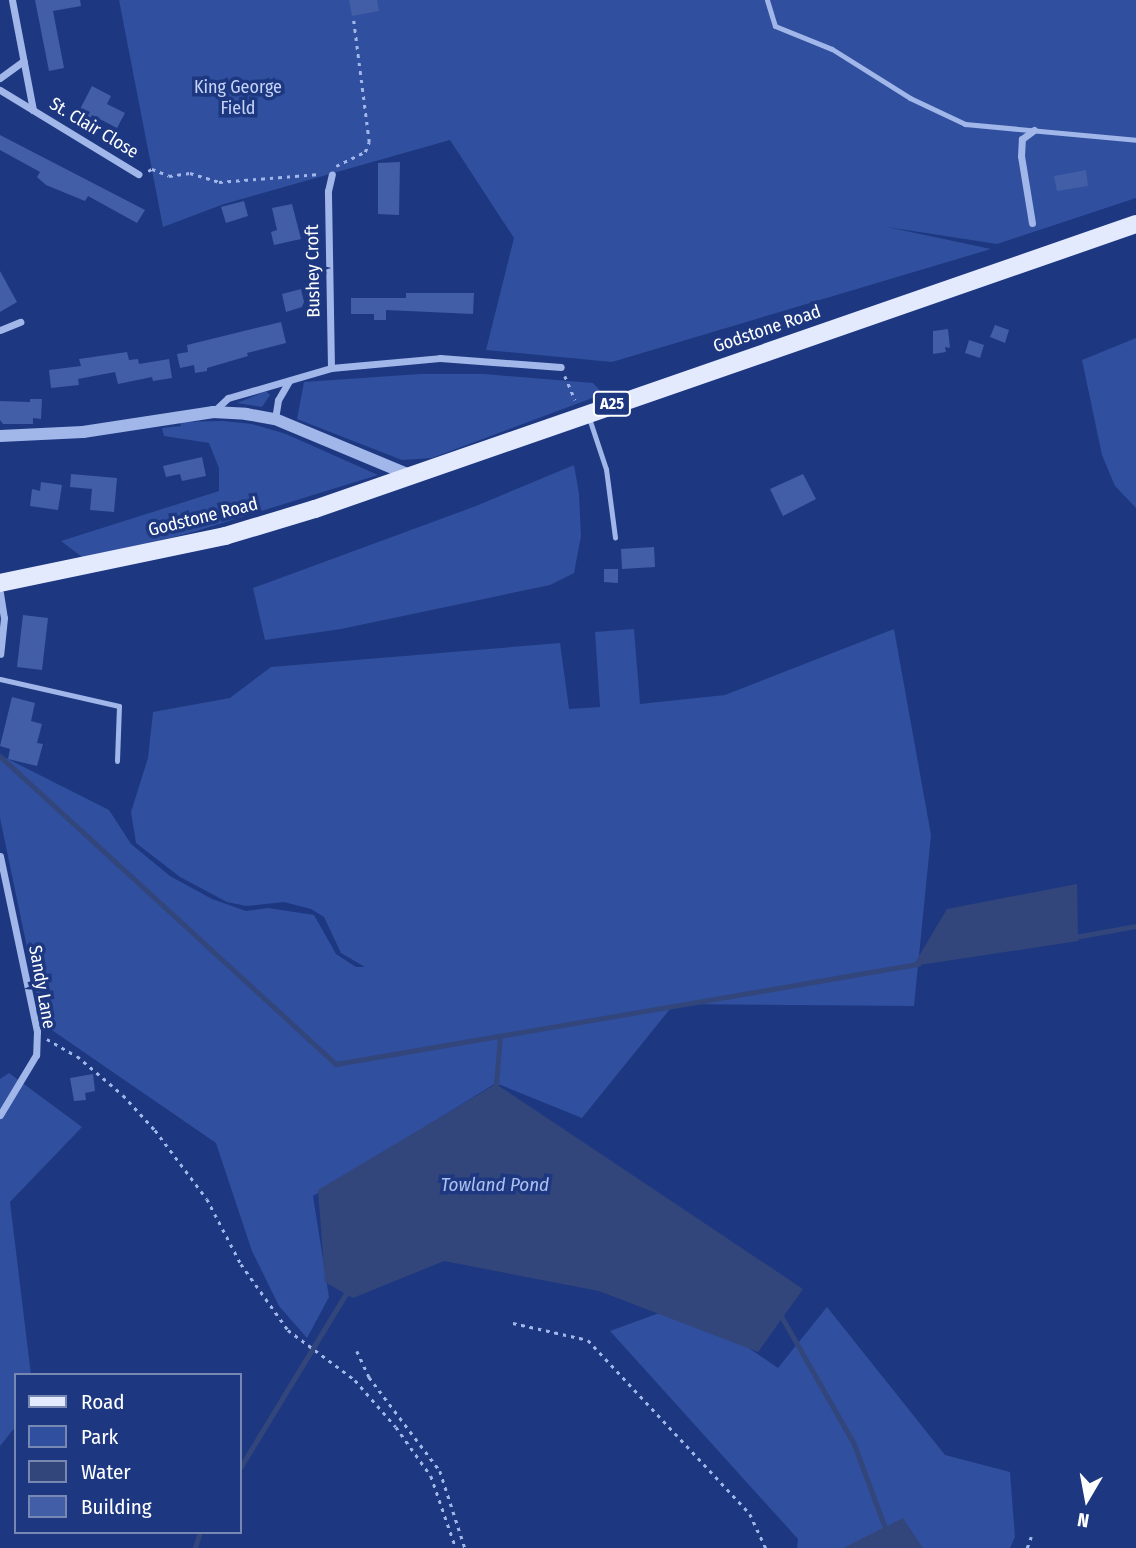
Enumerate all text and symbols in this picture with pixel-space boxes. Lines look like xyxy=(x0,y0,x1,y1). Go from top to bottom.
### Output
park label: King George Field xyxy=(194,77,282,119)
street label: St. Clair Close xyxy=(46,93,142,163)
street label: Bushey Croft xyxy=(301,224,325,318)
street label: Godstone Road xyxy=(710,301,824,357)
road number: A25 xyxy=(593,392,631,416)
street label: Godstone Road xyxy=(146,493,260,541)
street label: Sandy Lane xyxy=(24,944,60,1030)
water label: Towland Pond xyxy=(441,1174,549,1196)
legend xyxy=(14,1373,242,1534)
text: Road xyxy=(81,1389,125,1415)
text: Park xyxy=(81,1424,118,1450)
text: Water xyxy=(81,1459,131,1485)
north arrow xyxy=(1052,1464,1122,1534)
text: Building xyxy=(81,1494,152,1520)
text: N xyxy=(1076,1508,1091,1532)

